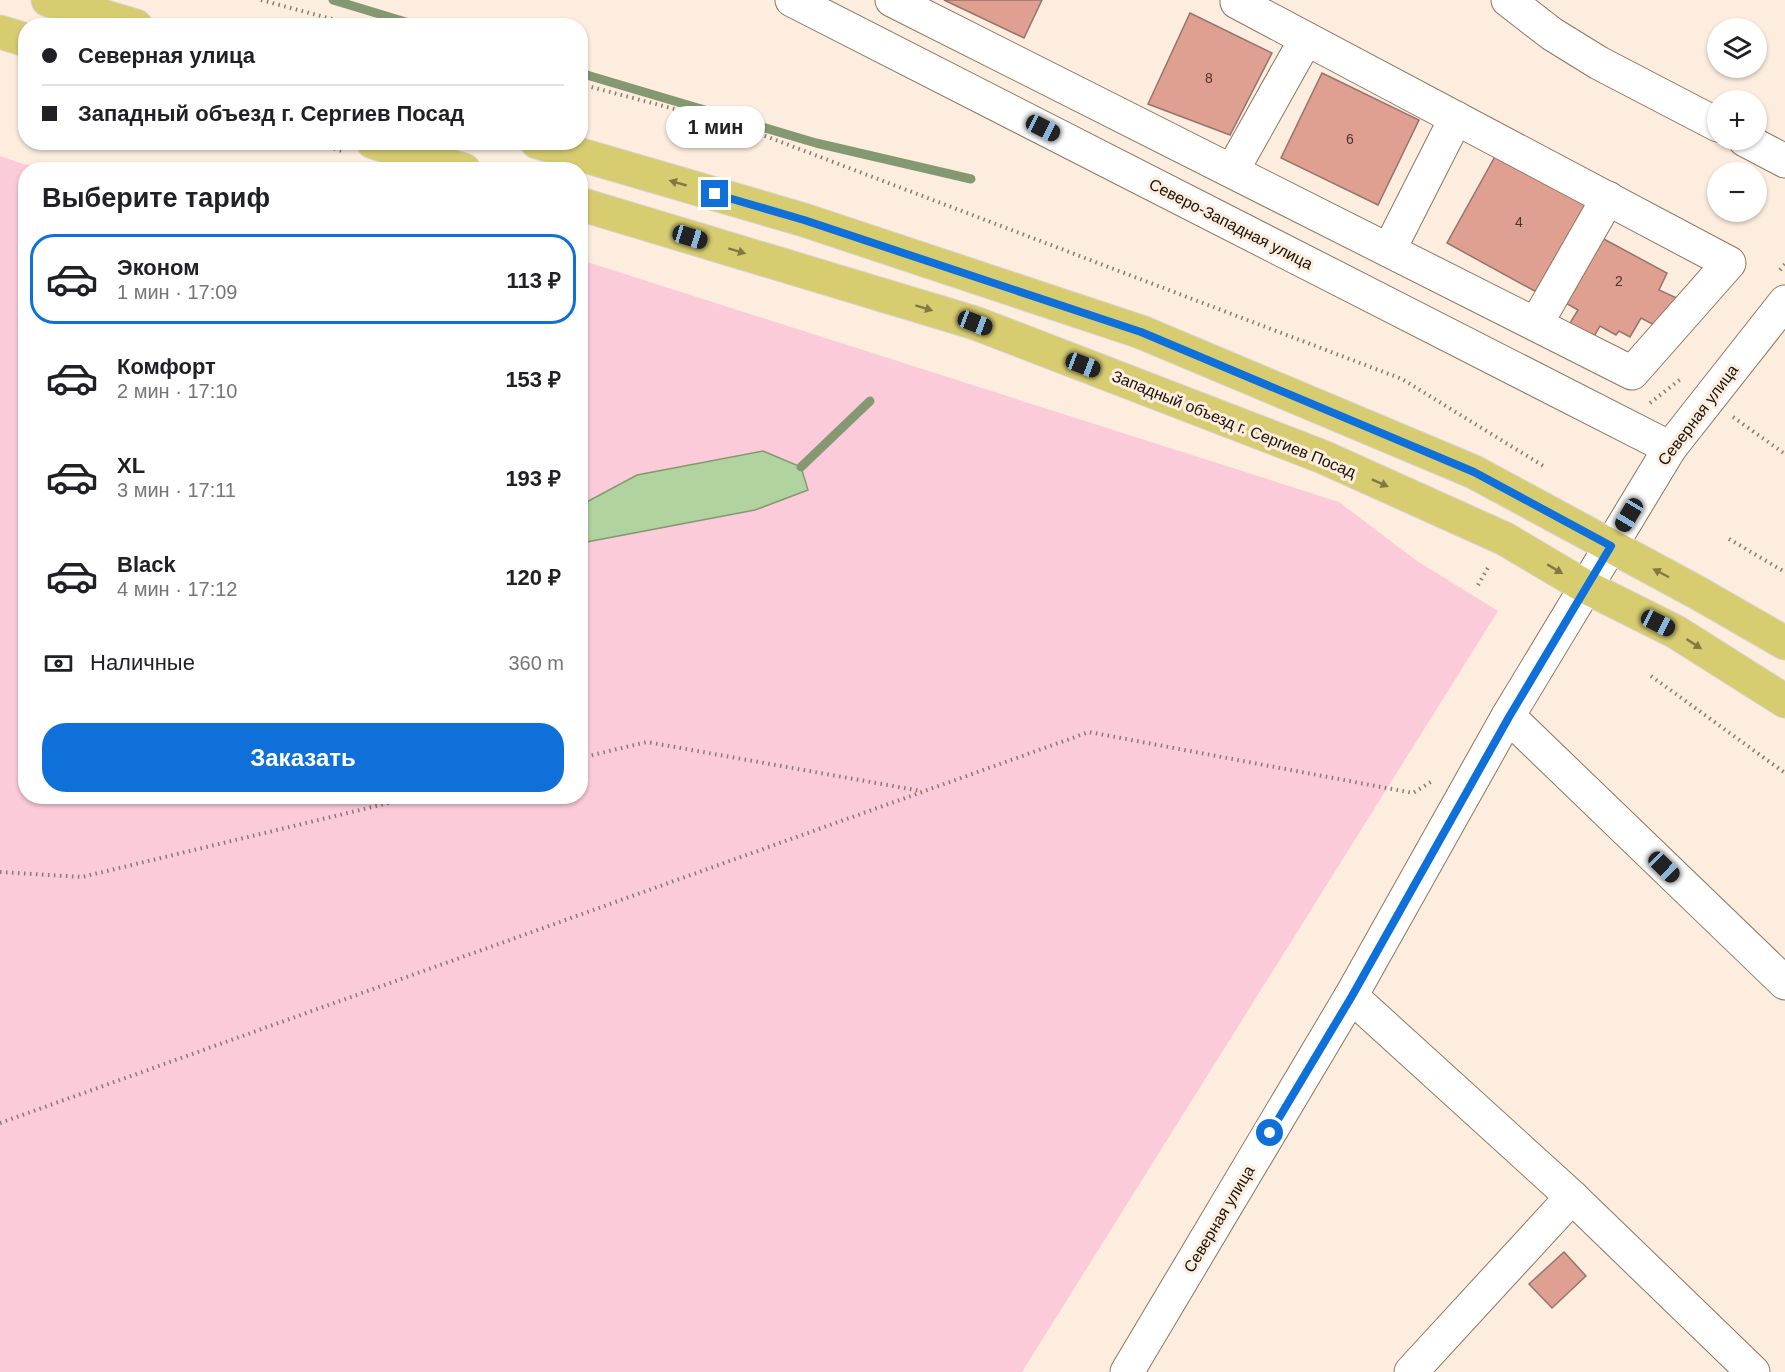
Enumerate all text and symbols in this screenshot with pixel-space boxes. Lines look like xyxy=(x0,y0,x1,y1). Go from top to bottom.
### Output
map controls xyxy=(1707,18,1767,222)
button: layers xyxy=(1707,18,1767,78)
text: Северная улица xyxy=(78,43,255,68)
house number: 8 xyxy=(1205,70,1213,86)
button: + xyxy=(1707,90,1767,150)
text: Западный объезд г. Сергиев Посад xyxy=(78,101,464,126)
callout: 1 мин xyxy=(666,107,764,149)
car xyxy=(1023,112,1063,144)
text: 1 мин xyxy=(688,116,743,138)
house number: 6 xyxy=(1346,131,1354,147)
button: − xyxy=(1707,162,1767,222)
street label: Северо-Западная улица xyxy=(1146,175,1316,273)
one-way arrow xyxy=(669,178,687,188)
route end xyxy=(701,180,728,207)
text: Выберите тариф xyxy=(42,183,270,213)
house number: 4 xyxy=(1515,214,1523,230)
car xyxy=(670,223,710,251)
one-way arrow xyxy=(728,247,746,256)
icon: car xyxy=(45,252,99,306)
text: Эконом xyxy=(117,255,200,280)
text: 113 ₽ xyxy=(507,268,561,293)
house number: 2 xyxy=(1615,273,1623,289)
text: 1 мин · 17:09 xyxy=(117,281,237,303)
one-way arrow xyxy=(915,304,933,313)
car xyxy=(955,308,995,338)
car xyxy=(1063,350,1103,380)
icon: car xyxy=(45,351,99,405)
text: Комфорт xyxy=(117,354,216,379)
street label: Северная улица xyxy=(1655,361,1741,469)
text: 153 ₽ xyxy=(505,367,561,392)
street label: Западный объезд г. Сергиев Посад xyxy=(1110,367,1359,481)
text: 2 мин · 17:10 xyxy=(117,380,237,402)
icon: car xyxy=(45,450,99,504)
text: XL xyxy=(117,453,145,478)
text: 193 ₽ xyxy=(505,466,561,491)
one-way arrow xyxy=(1371,478,1389,488)
text: 3 мин · 17:11 xyxy=(117,479,236,501)
car xyxy=(1612,495,1646,535)
icon: car xyxy=(45,549,99,603)
text: Black xyxy=(117,552,176,577)
one-way arrow xyxy=(1547,564,1564,574)
text: 120 ₽ xyxy=(505,565,561,590)
one-way arrow xyxy=(1652,568,1669,578)
text: 4 мин · 17:12 xyxy=(117,578,237,600)
car xyxy=(1638,607,1678,639)
one-way arrow xyxy=(1686,638,1702,649)
icon: cash xyxy=(42,647,75,680)
text: Наличные xyxy=(90,650,195,675)
text: 360 m xyxy=(508,652,564,674)
button: Заказать xyxy=(42,723,564,792)
car xyxy=(1645,848,1683,886)
route start xyxy=(1256,1119,1283,1146)
street label: Северная улица xyxy=(1180,1163,1258,1275)

